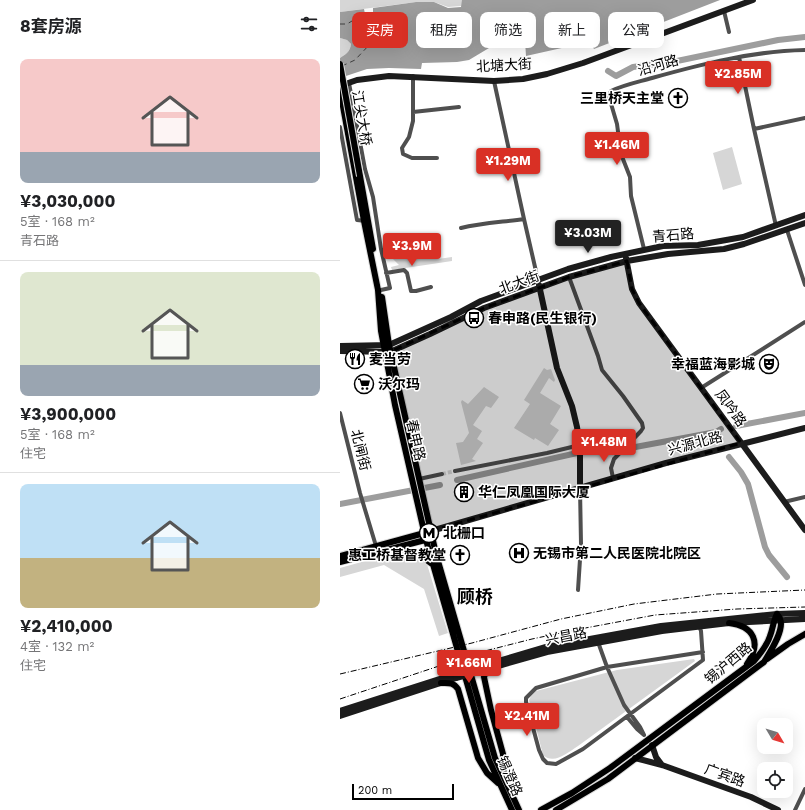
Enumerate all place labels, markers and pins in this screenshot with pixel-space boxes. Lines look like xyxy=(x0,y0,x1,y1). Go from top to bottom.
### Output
pin: ¥2.85M xyxy=(705,61,771,95)
church icon: 三里桥天主堂 xyxy=(667,87,689,109)
place label: 三里桥天主堂 xyxy=(580,90,664,106)
pin: ¥1.46M xyxy=(584,132,650,166)
pin: ¥1.29M xyxy=(475,148,541,182)
pin: ¥3.03M xyxy=(555,220,621,254)
pin: ¥3.9M xyxy=(384,233,440,267)
bus stop icon: 春申路(民生银行) xyxy=(463,307,485,329)
place label: 春申路(民生银行) xyxy=(488,310,597,326)
restaurant icon: 麦当劳 xyxy=(344,348,366,370)
place label: 麦当劳 xyxy=(369,351,411,367)
theatre icon: 幸福蓝海影城 xyxy=(758,353,780,375)
place label: 幸福蓝海影城 xyxy=(671,356,755,372)
supermarket icon: 沃尔玛 xyxy=(353,373,375,395)
place label: 沃尔玛 xyxy=(378,376,420,392)
pin: ¥1.48M xyxy=(571,429,637,463)
building icon: 华仁凤凰国际大厦 xyxy=(453,481,475,503)
place label: 华仁凤凰国际大厦 xyxy=(478,484,590,500)
metro station icon: 北栅口 xyxy=(418,522,440,544)
place label: 北栅口 xyxy=(443,525,485,541)
hospital icon: 无锡市第二人民医院北院区 xyxy=(508,542,530,564)
church icon: 惠工桥基督教堂 xyxy=(449,544,471,566)
place label: 无锡市第二人民医院北院区 xyxy=(533,545,701,561)
place label: 惠工桥基督教堂 xyxy=(348,547,446,563)
pin: ¥1.66M xyxy=(436,650,502,684)
pin: ¥2.41M xyxy=(494,703,560,737)

